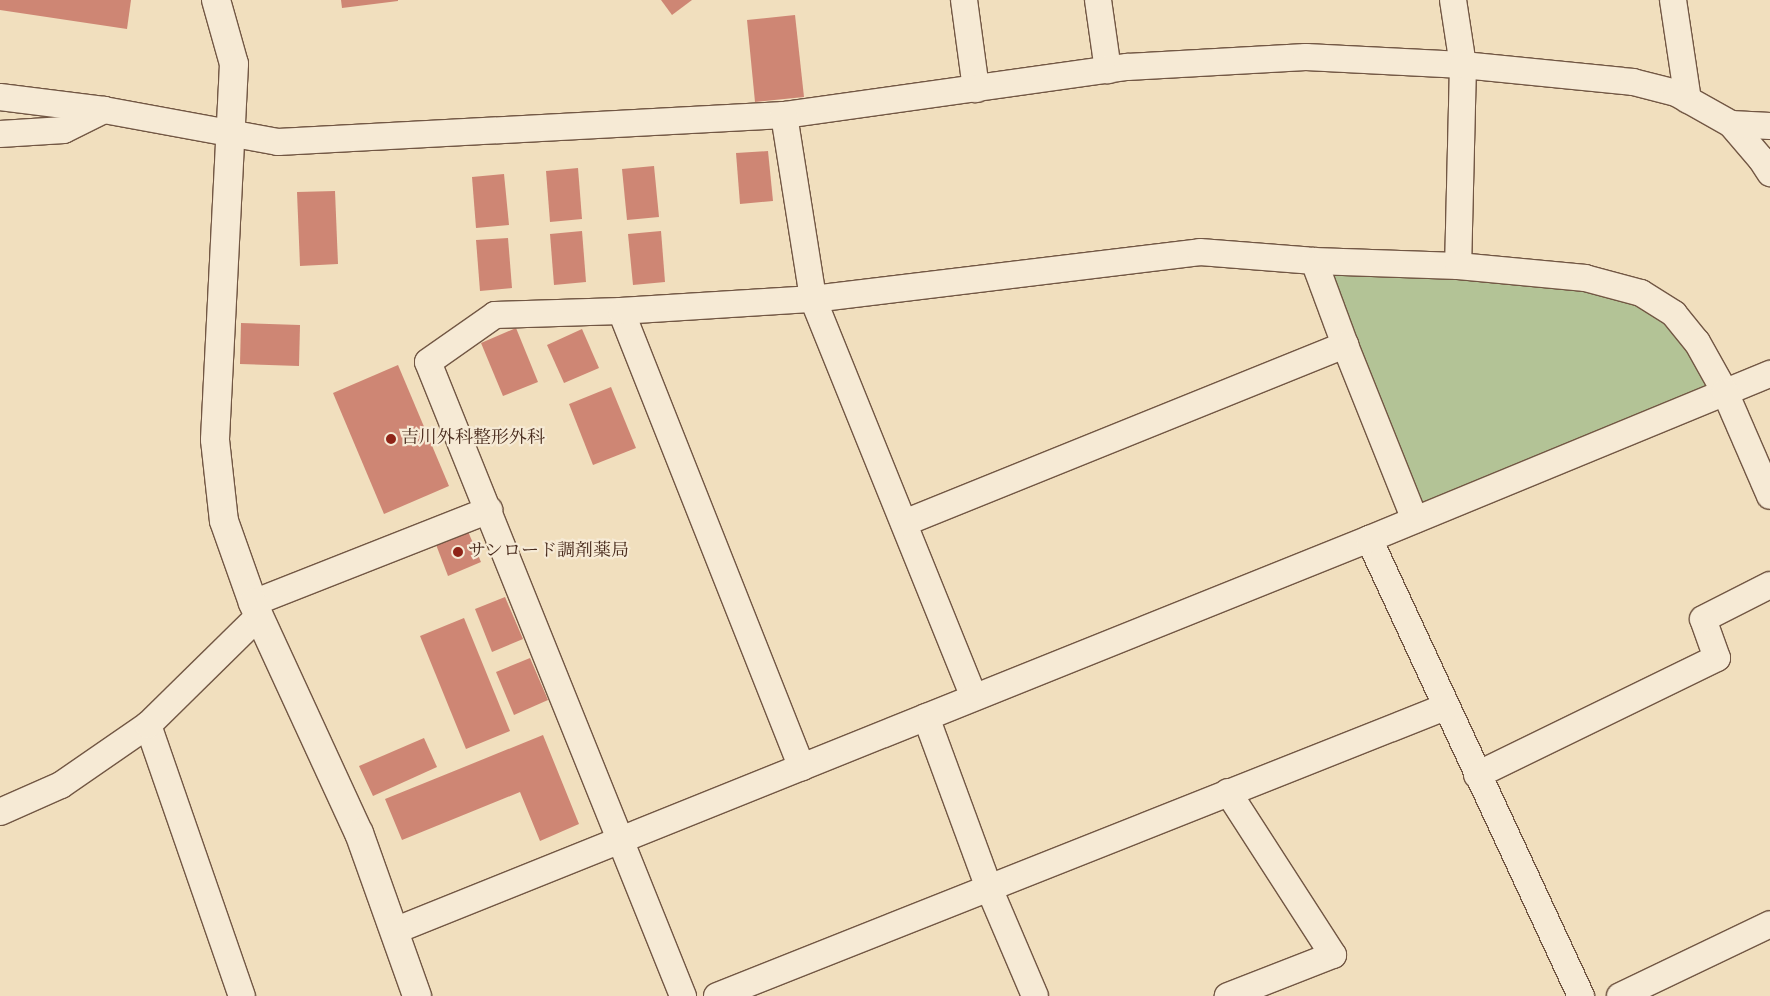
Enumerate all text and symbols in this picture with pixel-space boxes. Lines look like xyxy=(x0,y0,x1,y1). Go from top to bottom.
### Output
place label: 吉川外科整形外科 xyxy=(401,428,545,450)
marker: 吉川外科整形外科 xyxy=(385,433,397,445)
place label: サンロード調剤薬局 xyxy=(468,541,630,563)
marker: サンロード調剤薬局 xyxy=(452,546,464,558)

